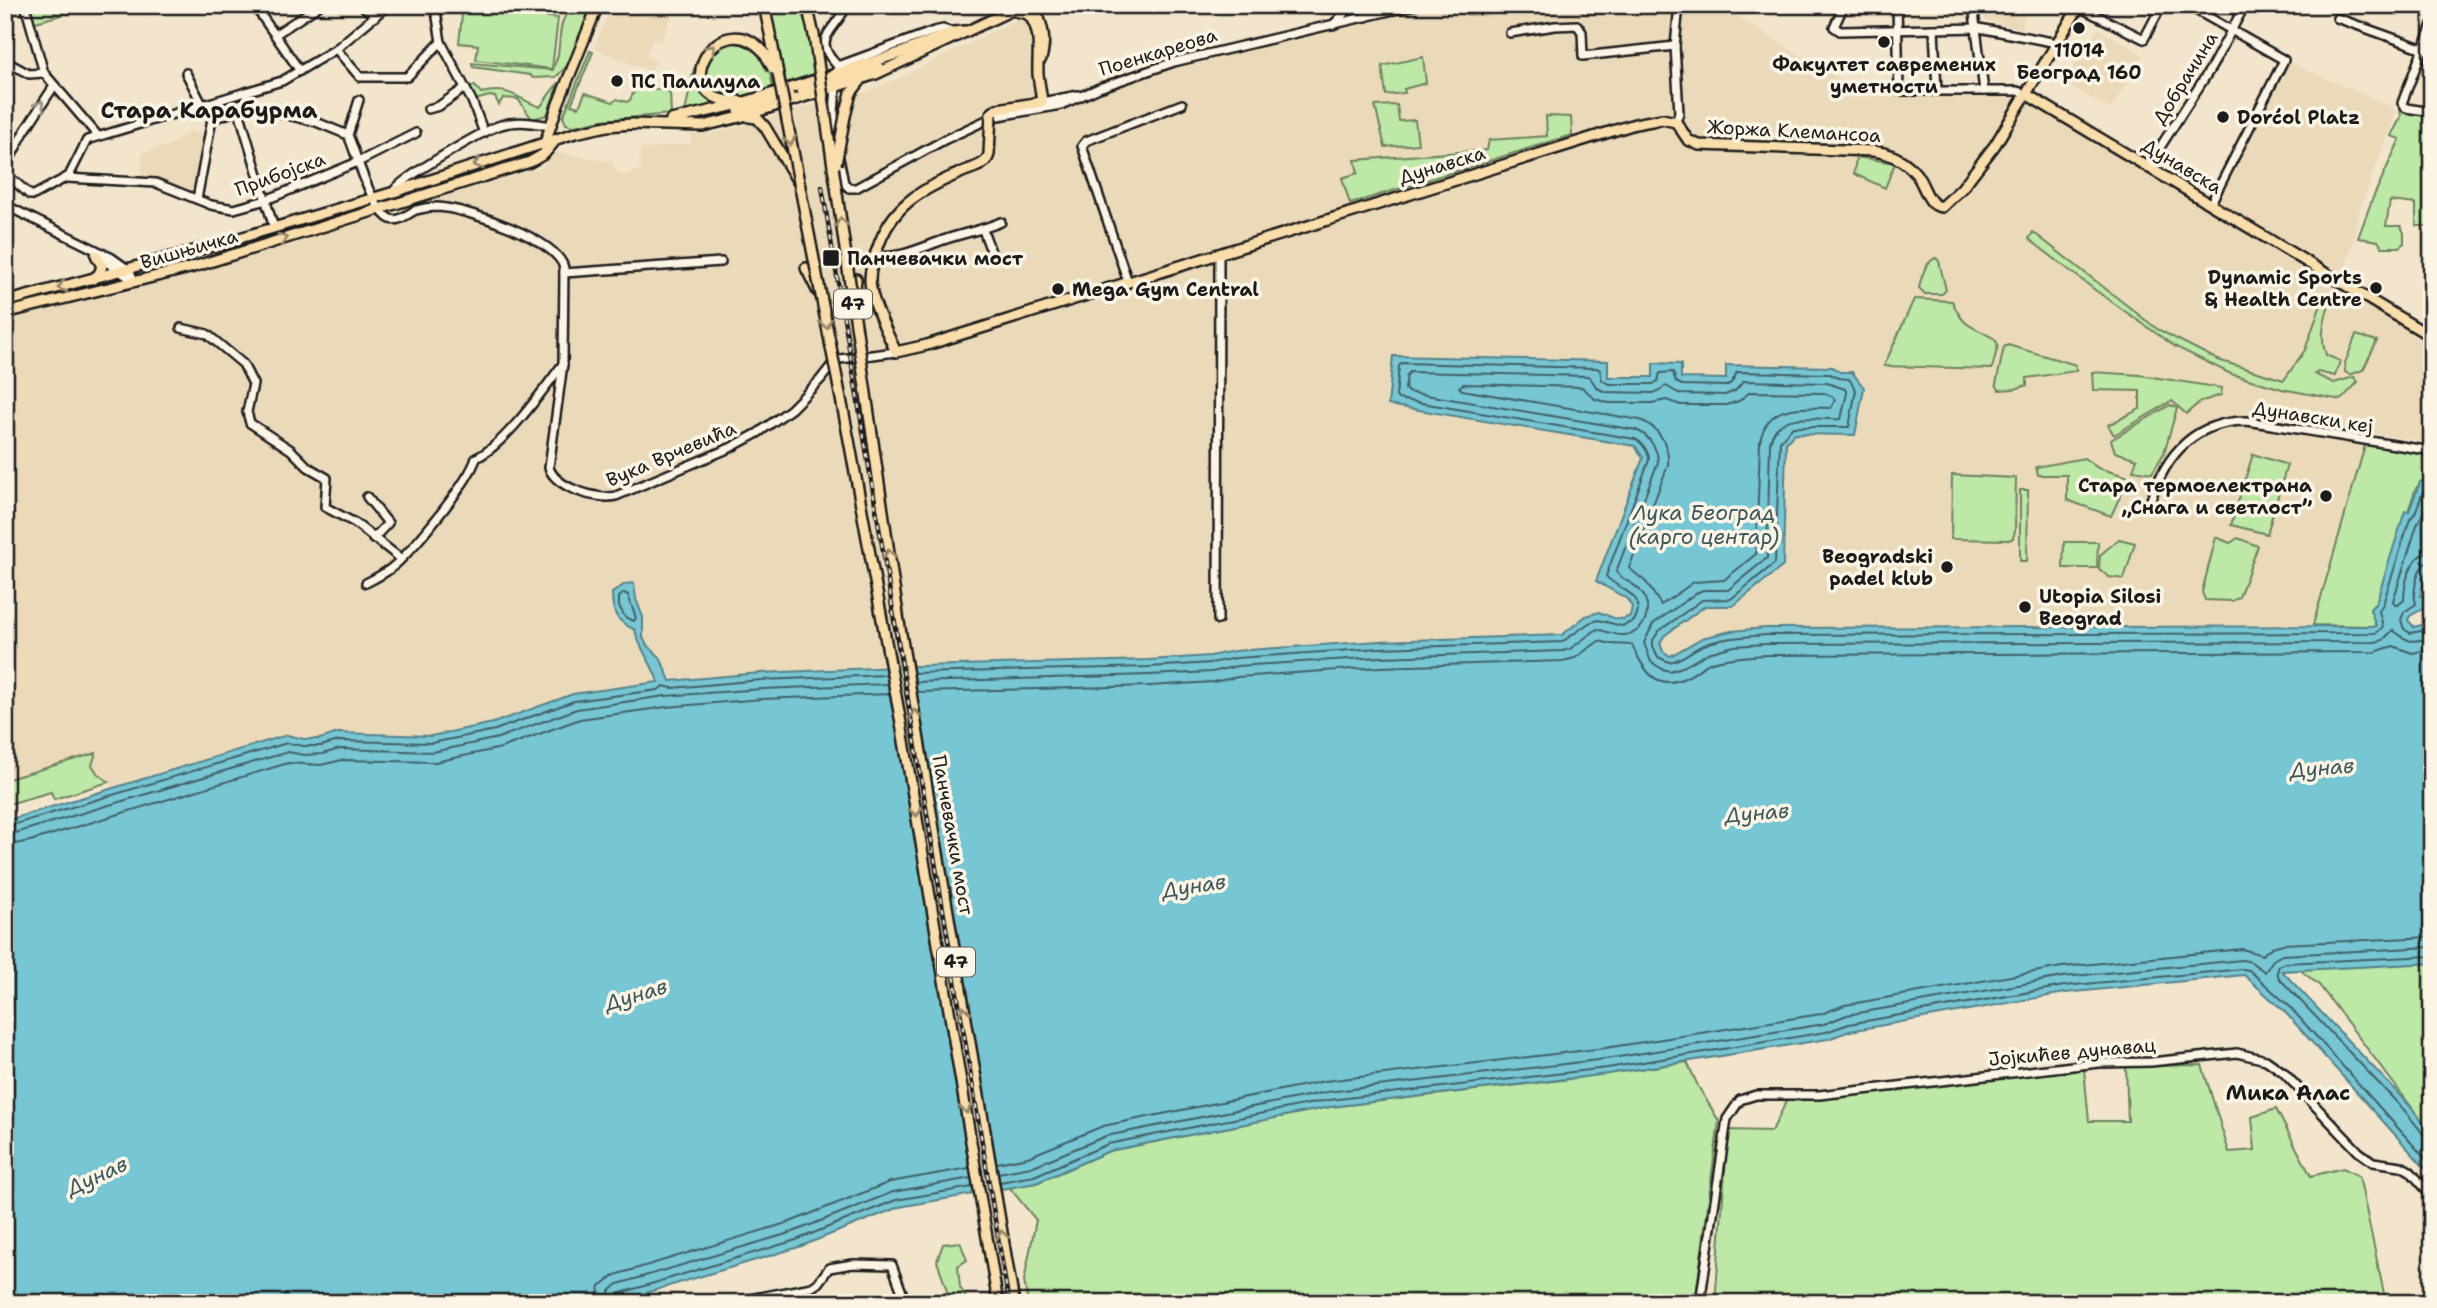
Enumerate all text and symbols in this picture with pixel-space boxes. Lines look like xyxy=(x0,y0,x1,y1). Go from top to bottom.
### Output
marker: 11014 Београд 160 xyxy=(2071,20,2087,36)
street label: Поенкареова xyxy=(1096,22,1220,82)
street label: Добрачина xyxy=(2147,27,2223,129)
marker: Факултет савремених уметности xyxy=(1876,34,1892,50)
place label: 11014 Београд 160 xyxy=(2016,38,2142,85)
one-way arrow xyxy=(703,44,715,57)
place label: Факултет савремених уметности xyxy=(1772,52,1996,99)
place label: ПС Палилула xyxy=(631,69,760,94)
marker: ПС Палилула xyxy=(609,73,625,89)
district label: Стара Карабурма xyxy=(100,95,318,125)
one-way arrow xyxy=(32,99,45,112)
place label: Dorćol Platz xyxy=(2237,105,2360,130)
marker: Dorćol Platz xyxy=(2215,109,2231,125)
street label: Жоржа Клемансоа xyxy=(1706,114,1882,148)
street label: Дунавска xyxy=(2137,132,2227,200)
one-way arrow xyxy=(781,135,796,147)
street label: Дунавска xyxy=(1396,140,1488,190)
street label: Прибојска xyxy=(231,146,329,202)
one-way arrow xyxy=(473,156,485,170)
one-way arrow xyxy=(834,217,849,228)
street label: Вишњичка xyxy=(138,223,241,275)
one-way arrow xyxy=(277,233,289,248)
place label: Панчевачки мост xyxy=(847,246,1024,271)
marker: Панчевачки мост xyxy=(821,248,841,268)
place label: Dynamic Sports & Health Centre xyxy=(2204,265,2362,312)
place label: Mega Gym Central xyxy=(1072,277,1259,302)
one-way arrow xyxy=(56,279,68,294)
marker: Dynamic Sports & Health Centre xyxy=(2368,280,2384,296)
marker: Mega Gym Central xyxy=(1050,281,1066,297)
road number: 47 xyxy=(834,290,872,318)
one-way arrow xyxy=(818,318,833,330)
street label: Дунавски кеј xyxy=(2251,395,2375,439)
street label: Вука Врчевића xyxy=(602,415,740,493)
place label: Стара термоелектрана „Снага и светлост” xyxy=(2078,473,2313,520)
marker: Стара термоелектрана „Снага и светлост” xyxy=(2318,488,2334,504)
water label: Лука Београд (карго центар) xyxy=(1629,499,1779,551)
place label: Beogradski padel klub xyxy=(1822,544,1933,591)
one-way arrow xyxy=(882,548,897,560)
marker: Beogradski padel klub xyxy=(1939,559,1955,575)
place label: Utopia Silosi Beograd xyxy=(2039,584,2161,631)
marker: Utopia Silosi Beograd xyxy=(2017,599,2033,615)
one-way arrow xyxy=(908,708,923,720)
water label: Дунав xyxy=(2287,751,2355,785)
street label: Панчевачки мост xyxy=(927,753,979,917)
water label: Дунав xyxy=(1722,796,1790,830)
one-way arrow xyxy=(908,806,923,818)
water label: Дунав xyxy=(1158,867,1228,905)
road number: 47 xyxy=(937,947,975,976)
water label: Дунав xyxy=(599,972,671,1018)
one-way arrow xyxy=(957,1005,972,1017)
street label: Јојкићев дунавац xyxy=(1987,1032,2157,1072)
district label: Мика Алас xyxy=(2226,1079,2350,1107)
one-way arrow xyxy=(958,1103,973,1115)
water label: Дунав xyxy=(60,1150,132,1203)
one-way arrow xyxy=(995,1230,1010,1241)

